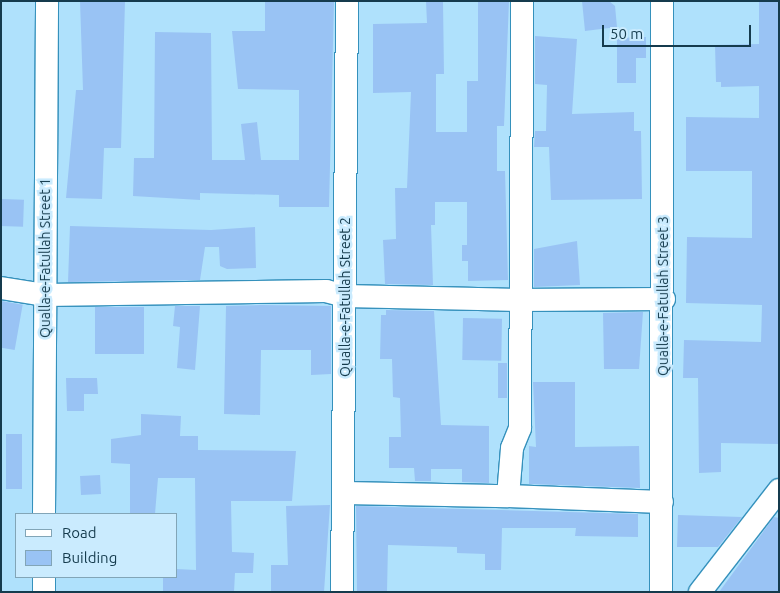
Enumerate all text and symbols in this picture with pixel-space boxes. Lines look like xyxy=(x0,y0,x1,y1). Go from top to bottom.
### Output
scale bar xyxy=(605,15,754,47)
text: 50 m xyxy=(610,25,643,42)
street label: Qualla-e-Fatullah Street 1 xyxy=(37,178,53,338)
street label: Qualla-e-Fatullah Street 3 xyxy=(655,216,671,376)
street label: Qualla-e-Fatullah Street 2 xyxy=(337,217,353,377)
legend xyxy=(15,513,178,578)
text: Road xyxy=(62,524,97,541)
text: Building xyxy=(62,549,117,566)

